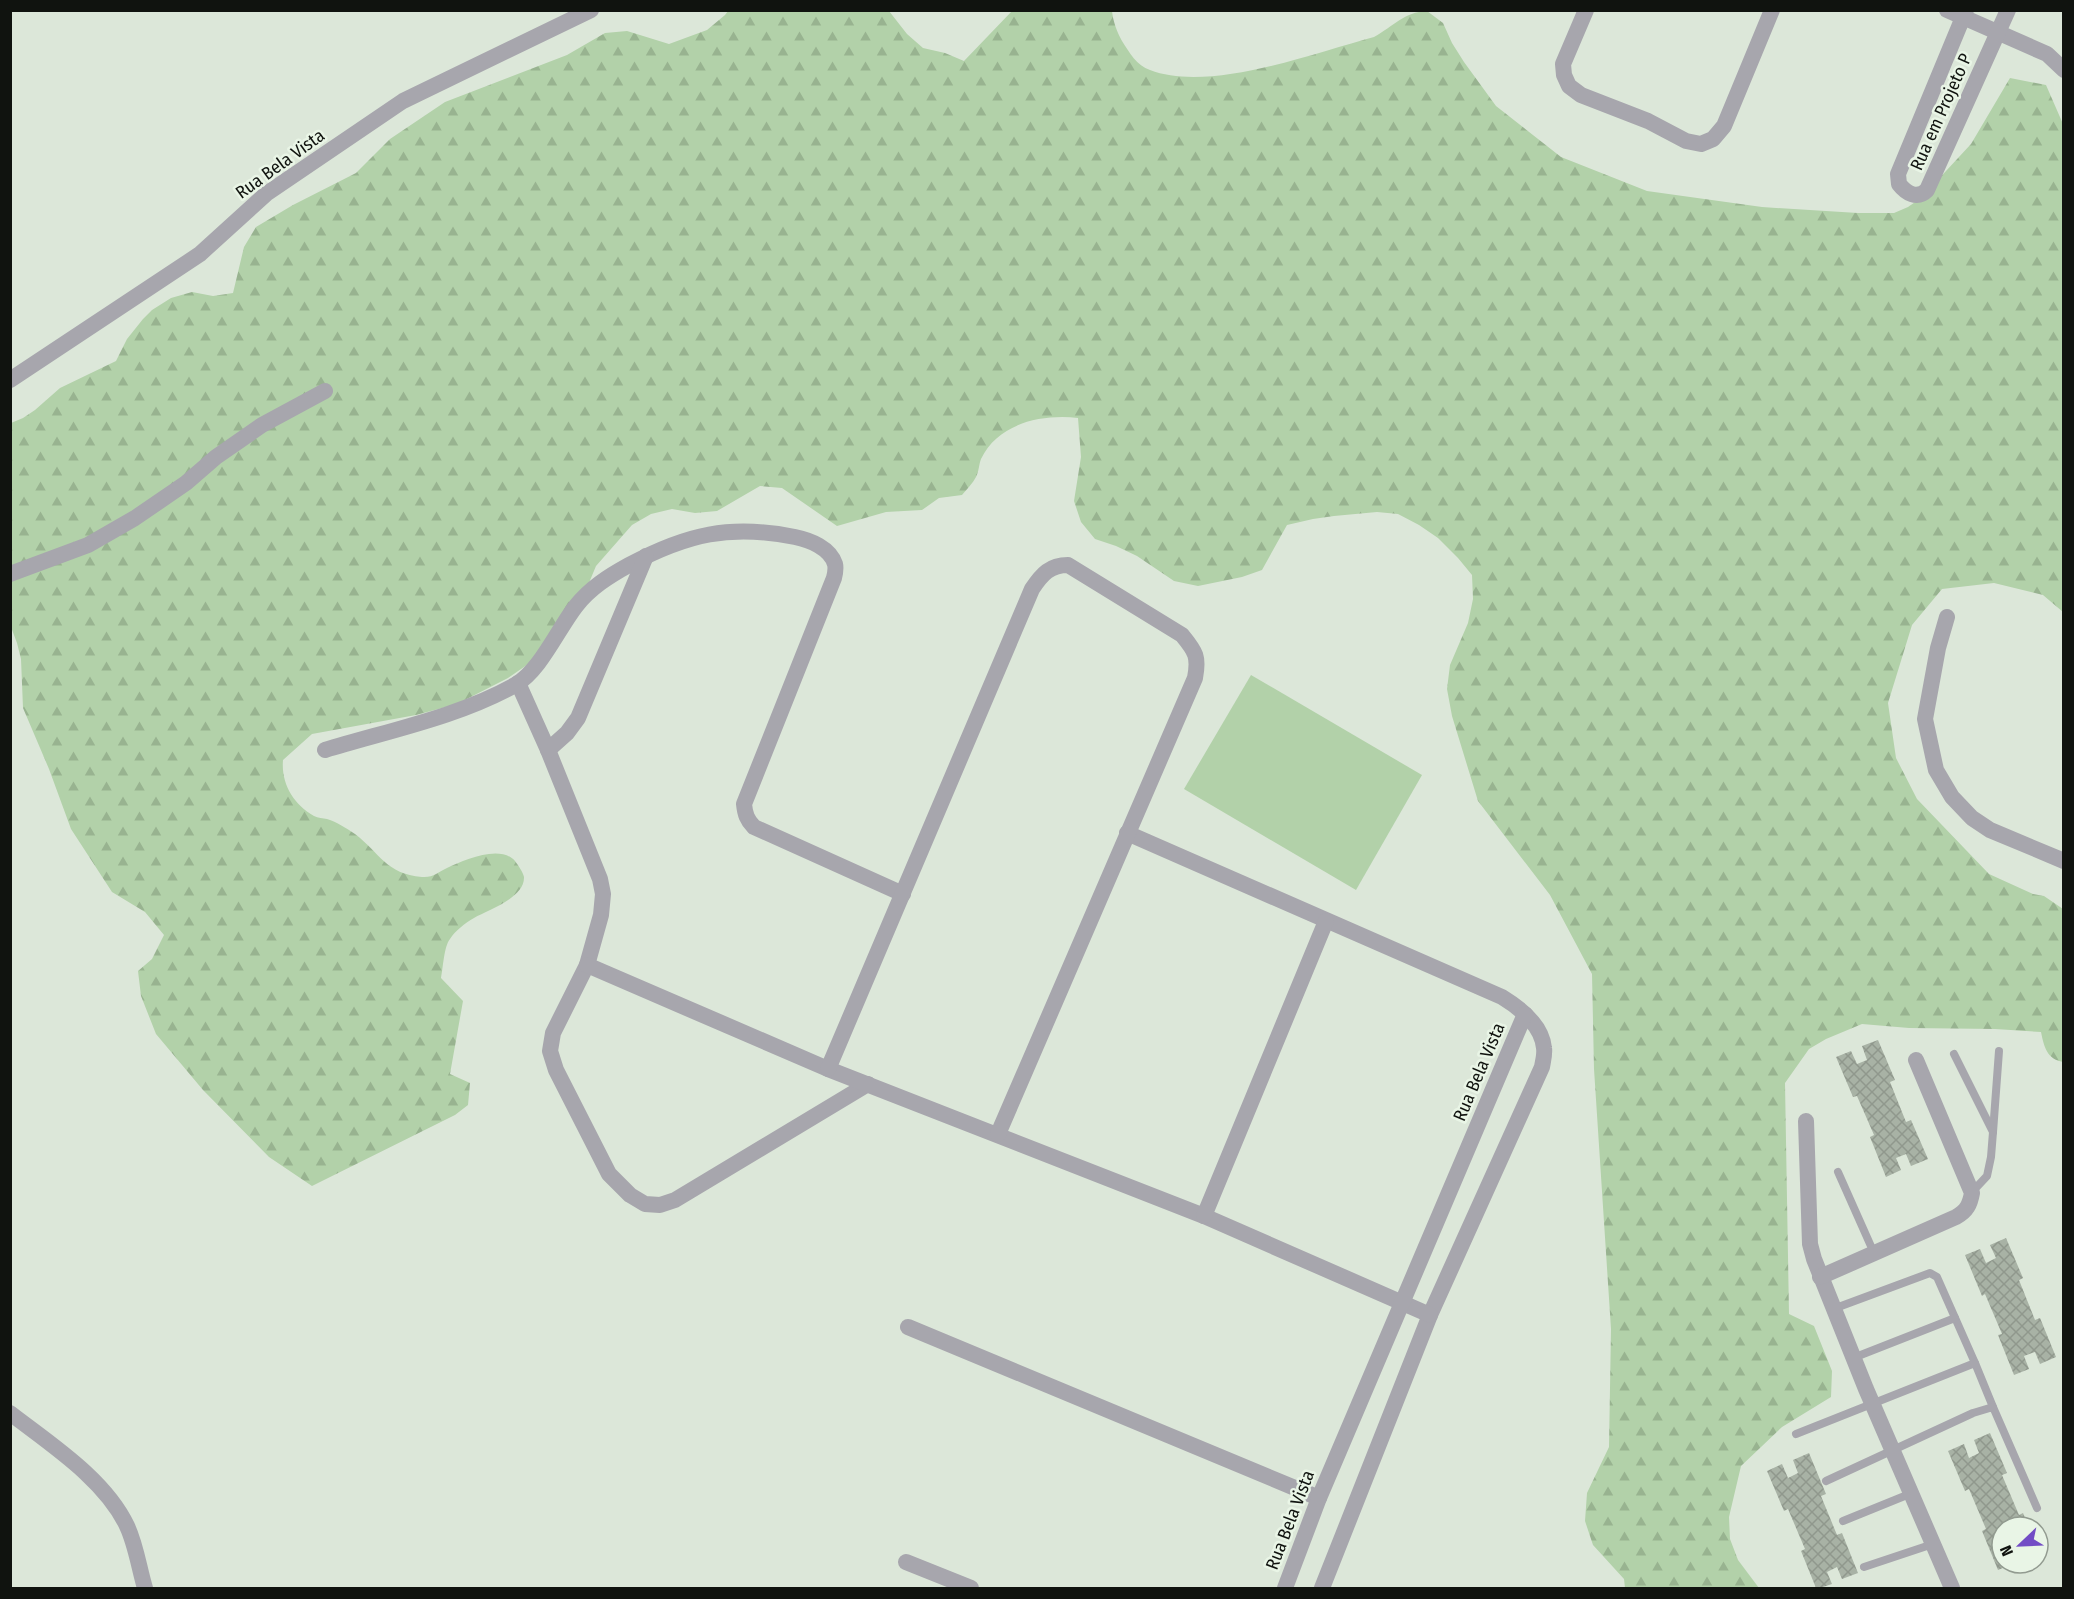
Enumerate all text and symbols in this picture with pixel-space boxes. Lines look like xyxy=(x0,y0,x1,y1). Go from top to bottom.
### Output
street label: Rua em Projeto P xyxy=(1905,50,1977,174)
street label: Rua Bela Vista xyxy=(231,124,329,204)
street label: Rua Bela Vista xyxy=(1448,1019,1510,1124)
street label: Rua Bela Vista xyxy=(1261,1467,1319,1573)
north arrow xyxy=(1990,1515,2050,1575)
text: N xyxy=(1996,1543,2017,1559)

